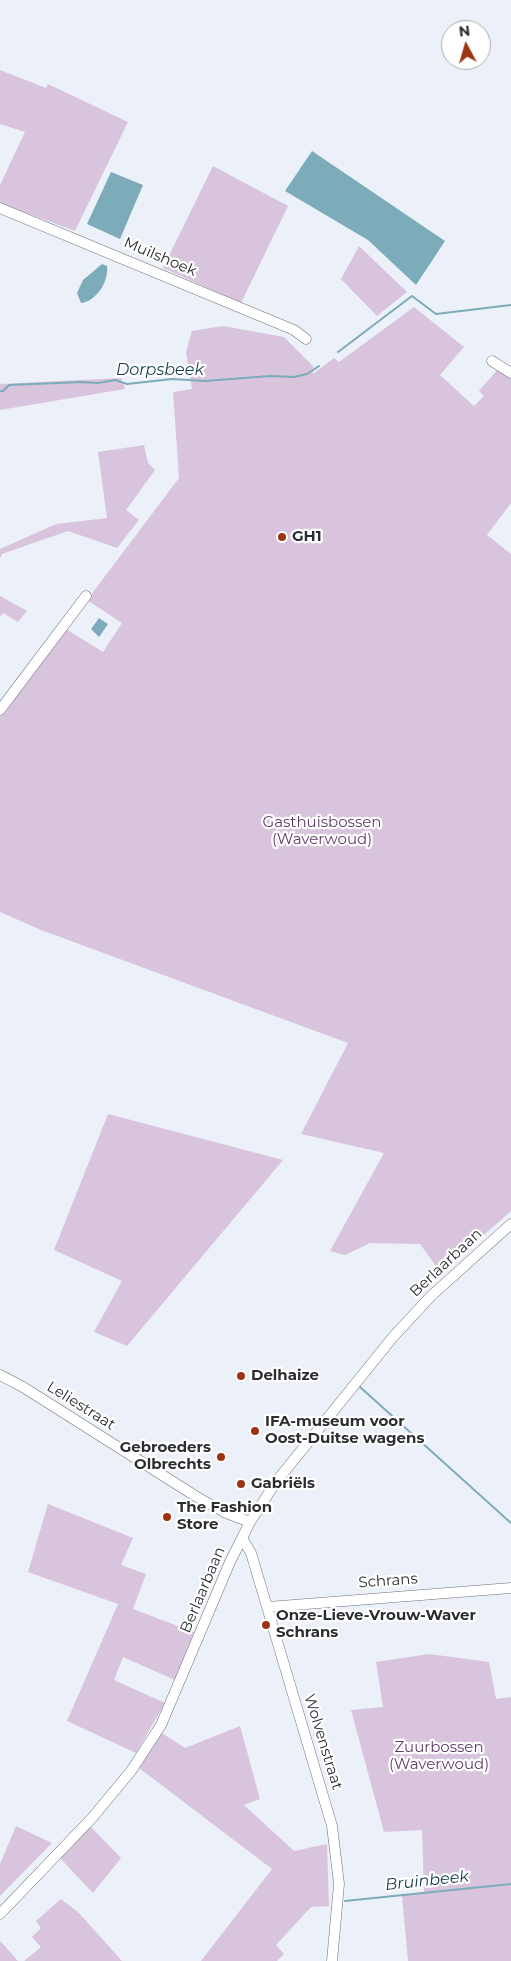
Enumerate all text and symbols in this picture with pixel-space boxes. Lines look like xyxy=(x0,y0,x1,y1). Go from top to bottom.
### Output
north arrow xyxy=(441,20,491,70)
text: N xyxy=(458,22,471,41)
street label: Muilshoek xyxy=(121,234,199,280)
water label: Dorpsbeek xyxy=(116,360,204,380)
place label: GH1 xyxy=(292,528,322,546)
marker: GH1 xyxy=(276,531,288,543)
park label: Gasthuisbossen (Waverwoud) xyxy=(263,814,381,849)
street label: Berlaarbaan xyxy=(406,1225,486,1301)
place label: Delhaize xyxy=(251,1367,319,1385)
marker: Delhaize xyxy=(235,1370,247,1382)
street label: Leliestraat xyxy=(43,1378,119,1434)
place label: IFA-museum voor Oost-Duitse wagens xyxy=(265,1413,424,1448)
marker: IFA-museum voor Oost-Duitse wagens xyxy=(249,1425,261,1437)
place label: Gebroeders Olbrechts xyxy=(120,1439,211,1474)
marker: Gebroeders Olbrechts xyxy=(215,1451,227,1463)
place label: Gabriëls xyxy=(251,1475,315,1493)
marker: Gabriëls xyxy=(235,1478,247,1490)
place label: The Fashion Store xyxy=(177,1499,272,1534)
marker: The Fashion Store xyxy=(161,1511,173,1523)
street label: Berlaarbaan xyxy=(177,1544,229,1636)
street label: Schrans xyxy=(358,1570,418,1592)
place label: Onze-Lieve-Vrouw-Waver Schrans xyxy=(276,1607,476,1642)
marker: Onze-Lieve-Vrouw-Waver Schrans xyxy=(260,1619,272,1631)
street label: Wolvenstraat xyxy=(300,1692,346,1792)
park label: Zuurbossen (Waverwoud) xyxy=(389,1739,489,1774)
water label: Bruinbeek xyxy=(384,1867,470,1895)

